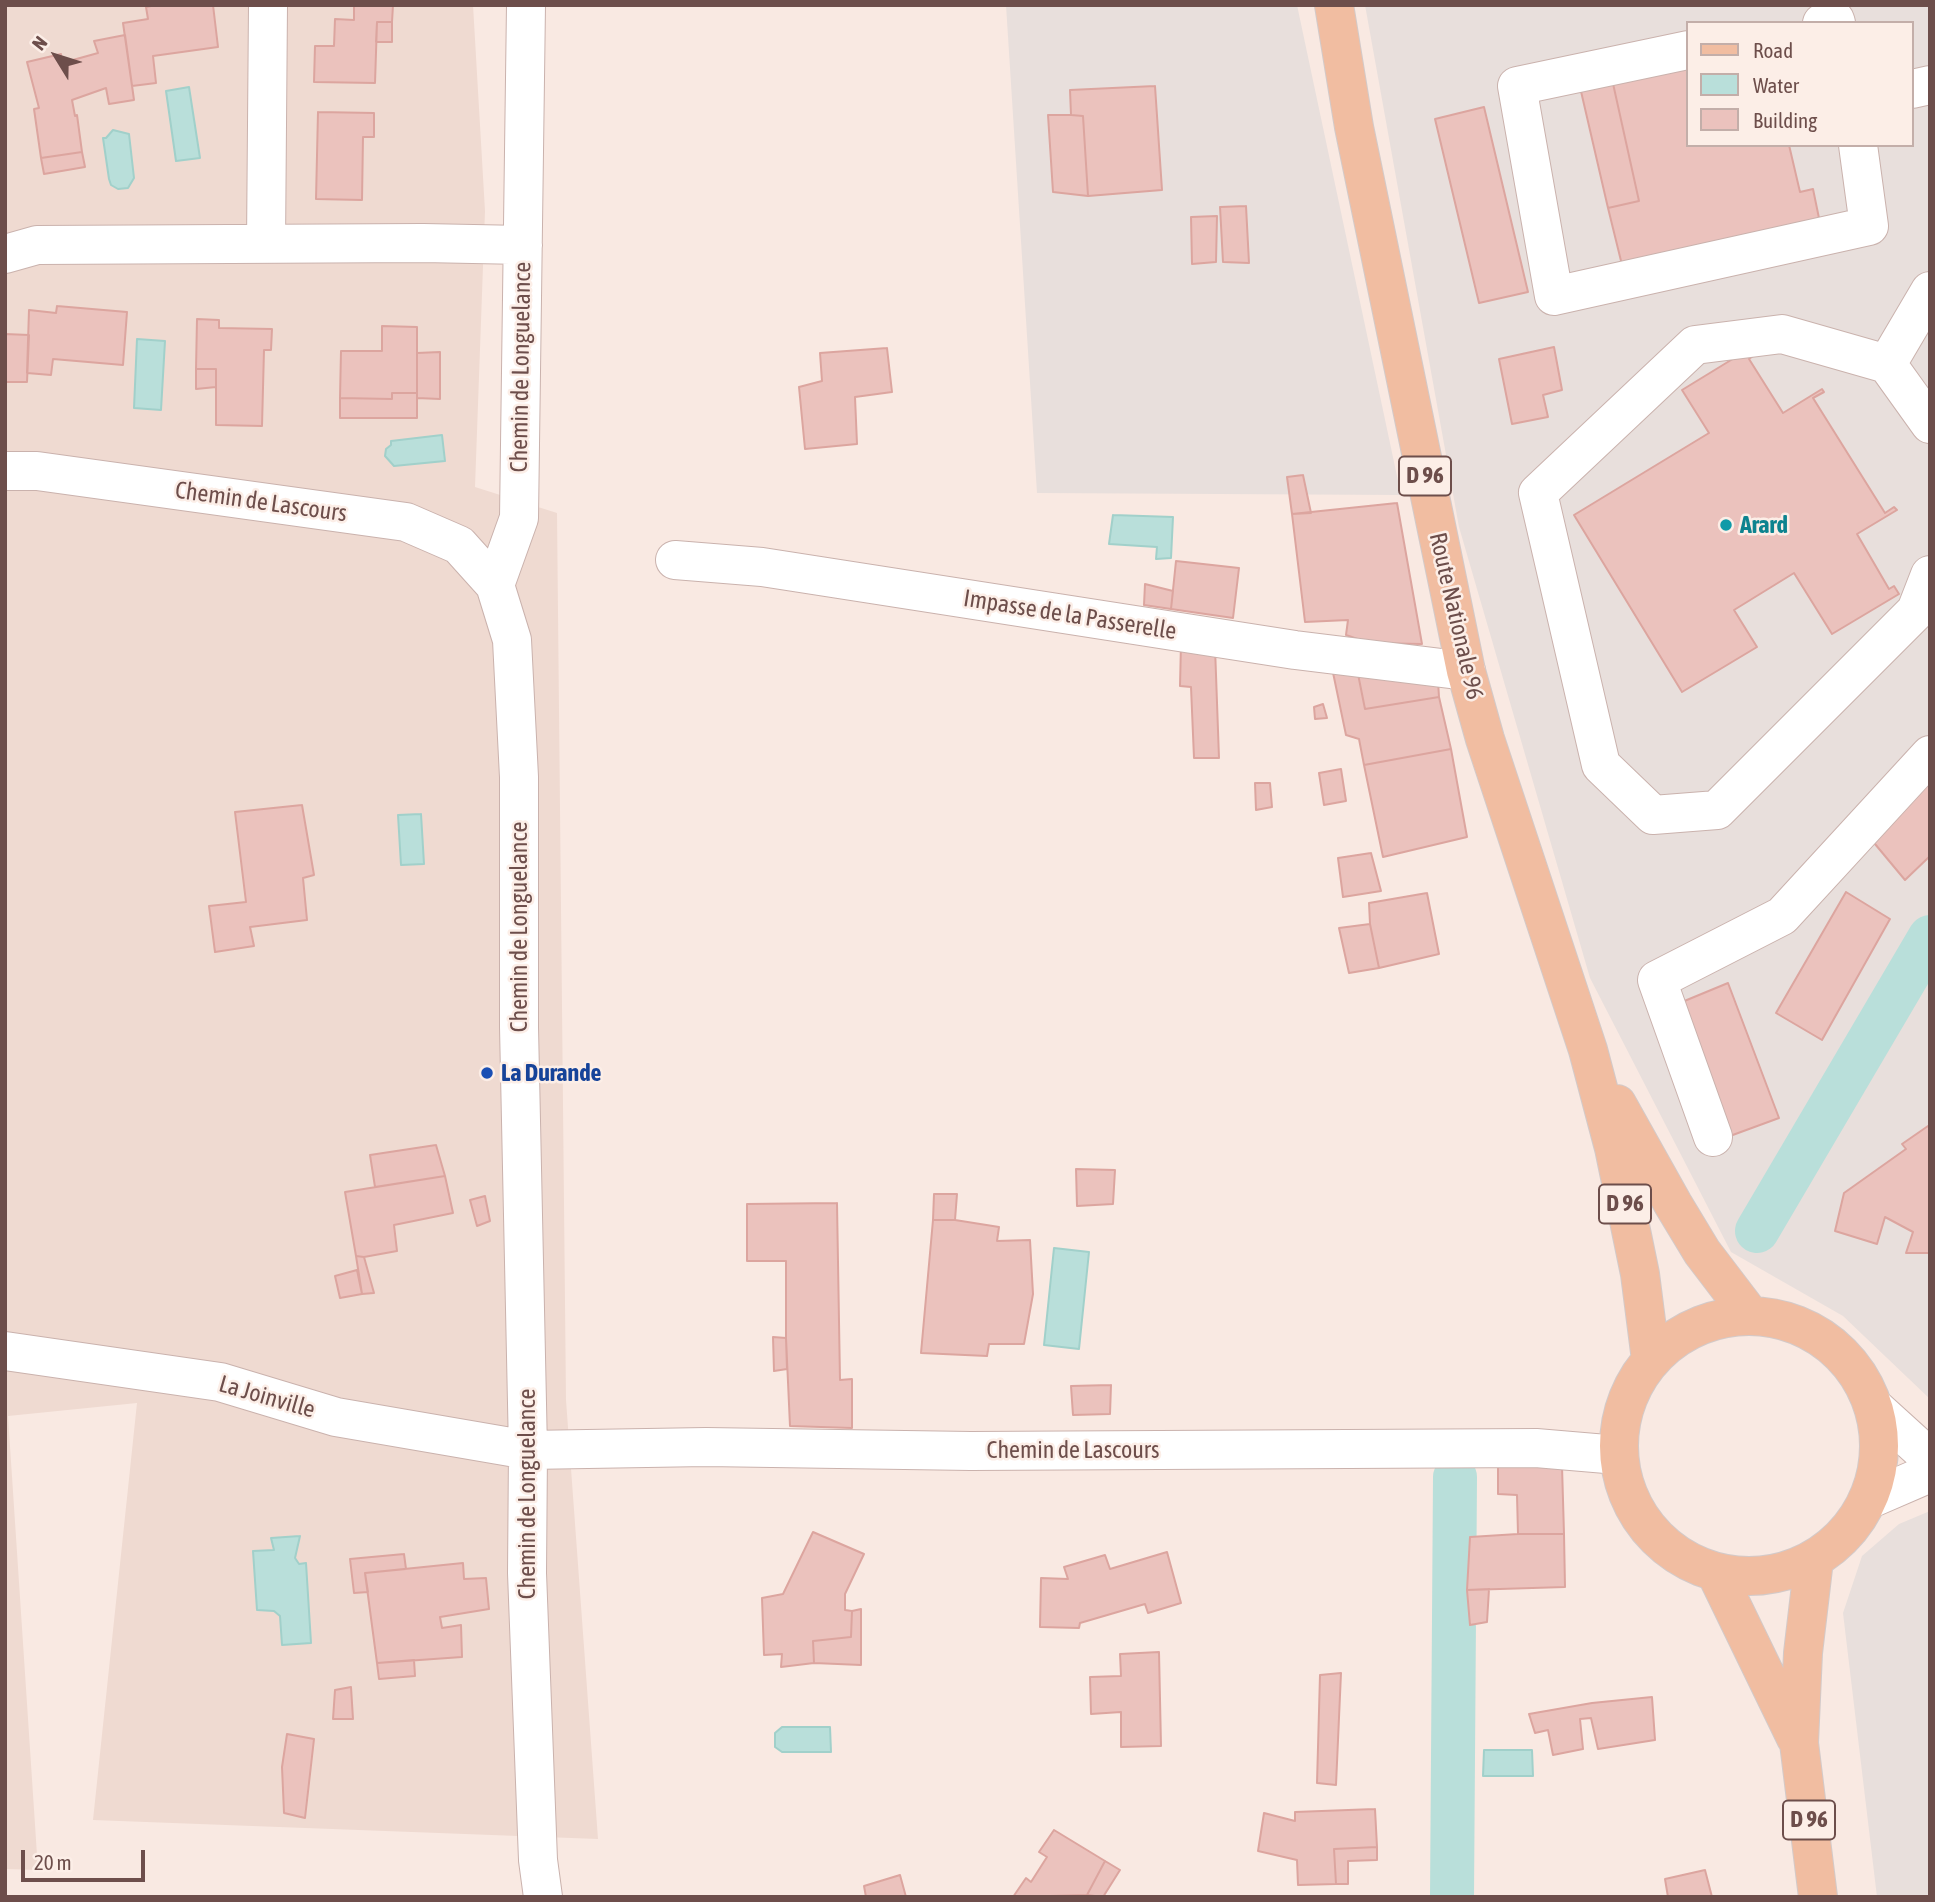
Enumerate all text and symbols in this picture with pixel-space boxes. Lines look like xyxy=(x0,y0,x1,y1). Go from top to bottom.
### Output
north arrow xyxy=(21,21,91,91)
legend xyxy=(1686,21,1914,147)
text: N xyxy=(27,32,52,54)
text: Road xyxy=(1753,38,1793,62)
text: Water xyxy=(1753,73,1799,97)
text: Building xyxy=(1753,108,1817,132)
street label: Chemin de Longuelance xyxy=(505,261,537,473)
road number: D 96 xyxy=(1399,456,1451,496)
street label: Chemin de Lascours xyxy=(173,476,349,528)
place label: Arard xyxy=(1740,511,1788,539)
marker: Arard xyxy=(1718,517,1734,533)
street label: Route Nationale 96 xyxy=(1423,530,1489,702)
street label: Impasse de la Passerelle xyxy=(962,584,1178,646)
street label: Chemin de Longuelance xyxy=(505,822,533,1032)
place label: La Durande xyxy=(501,1059,601,1087)
marker: La Durande xyxy=(479,1065,495,1081)
road number: D 96 xyxy=(1599,1184,1651,1224)
street label: La Joinville xyxy=(216,1370,318,1424)
street label: Chemin de Longuelance xyxy=(513,1389,541,1599)
street label: Chemin de Lascours xyxy=(987,1436,1159,1464)
road number: D 96 xyxy=(1783,1800,1835,1840)
scale bar xyxy=(24,1836,149,1880)
text: 20 m xyxy=(34,1850,72,1874)

